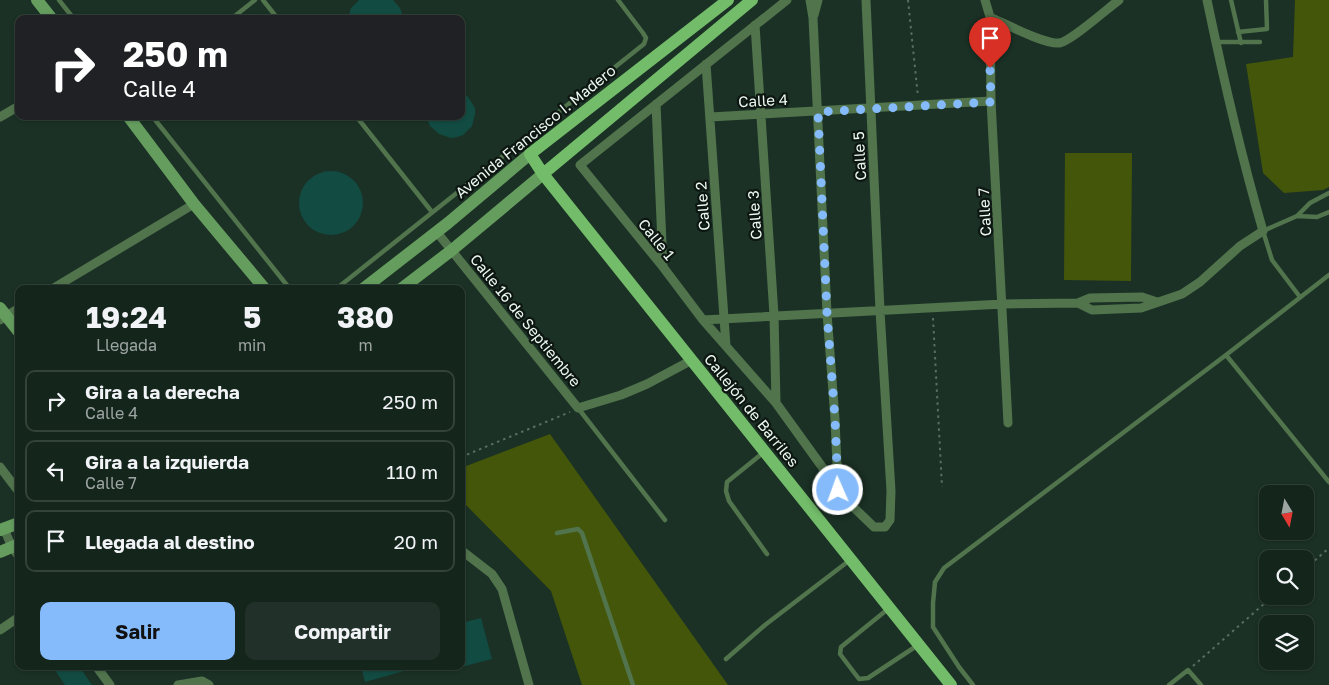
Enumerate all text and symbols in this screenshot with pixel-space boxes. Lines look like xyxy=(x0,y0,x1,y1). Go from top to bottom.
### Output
pin xyxy=(969,17,1011,68)
icon: arrive xyxy=(976,24,1004,52)
text: 250 m xyxy=(123,33,228,75)
icon: right xyxy=(40,35,105,100)
street label: Avenida Francisco I. Madero xyxy=(451,61,619,201)
text: Calle 4 xyxy=(123,75,196,102)
street label: Calle 4 xyxy=(738,90,788,110)
street label: Calle 5 xyxy=(849,131,869,181)
street label: Calle 2 xyxy=(691,181,713,231)
street label: Calle 7 xyxy=(974,187,994,237)
street label: Calle 3 xyxy=(743,190,765,240)
street label: Calle 1 xyxy=(635,215,679,263)
street label: Calle 16 de Septiembre xyxy=(467,250,585,390)
text: 19:24 xyxy=(86,299,167,335)
text: 5 xyxy=(243,299,261,335)
text: 380 xyxy=(337,299,394,335)
text: Llegada xyxy=(96,335,157,355)
text: min xyxy=(238,335,266,355)
text: m xyxy=(358,335,373,355)
street label: Callejón de Barriles xyxy=(701,350,803,470)
text: Gira a la derecha xyxy=(85,380,240,403)
icon: right xyxy=(42,387,70,415)
text: 250 m xyxy=(383,390,438,413)
text: Calle 4 xyxy=(85,403,138,423)
text: Gira a la izquierda xyxy=(85,450,249,473)
icon: left xyxy=(42,457,70,485)
text: 110 m xyxy=(386,460,438,483)
position arrow xyxy=(811,463,863,515)
text: Calle 7 xyxy=(85,473,137,493)
north arrow xyxy=(1259,485,1314,540)
map controls xyxy=(1259,485,1314,670)
icon: arrive xyxy=(42,527,70,555)
text: Llegada al destino xyxy=(85,530,255,553)
text: 20 m xyxy=(394,530,438,553)
button: search xyxy=(1259,550,1314,605)
button: Salir xyxy=(40,602,235,660)
button: Compartir xyxy=(245,602,440,660)
button: layers xyxy=(1259,615,1314,670)

